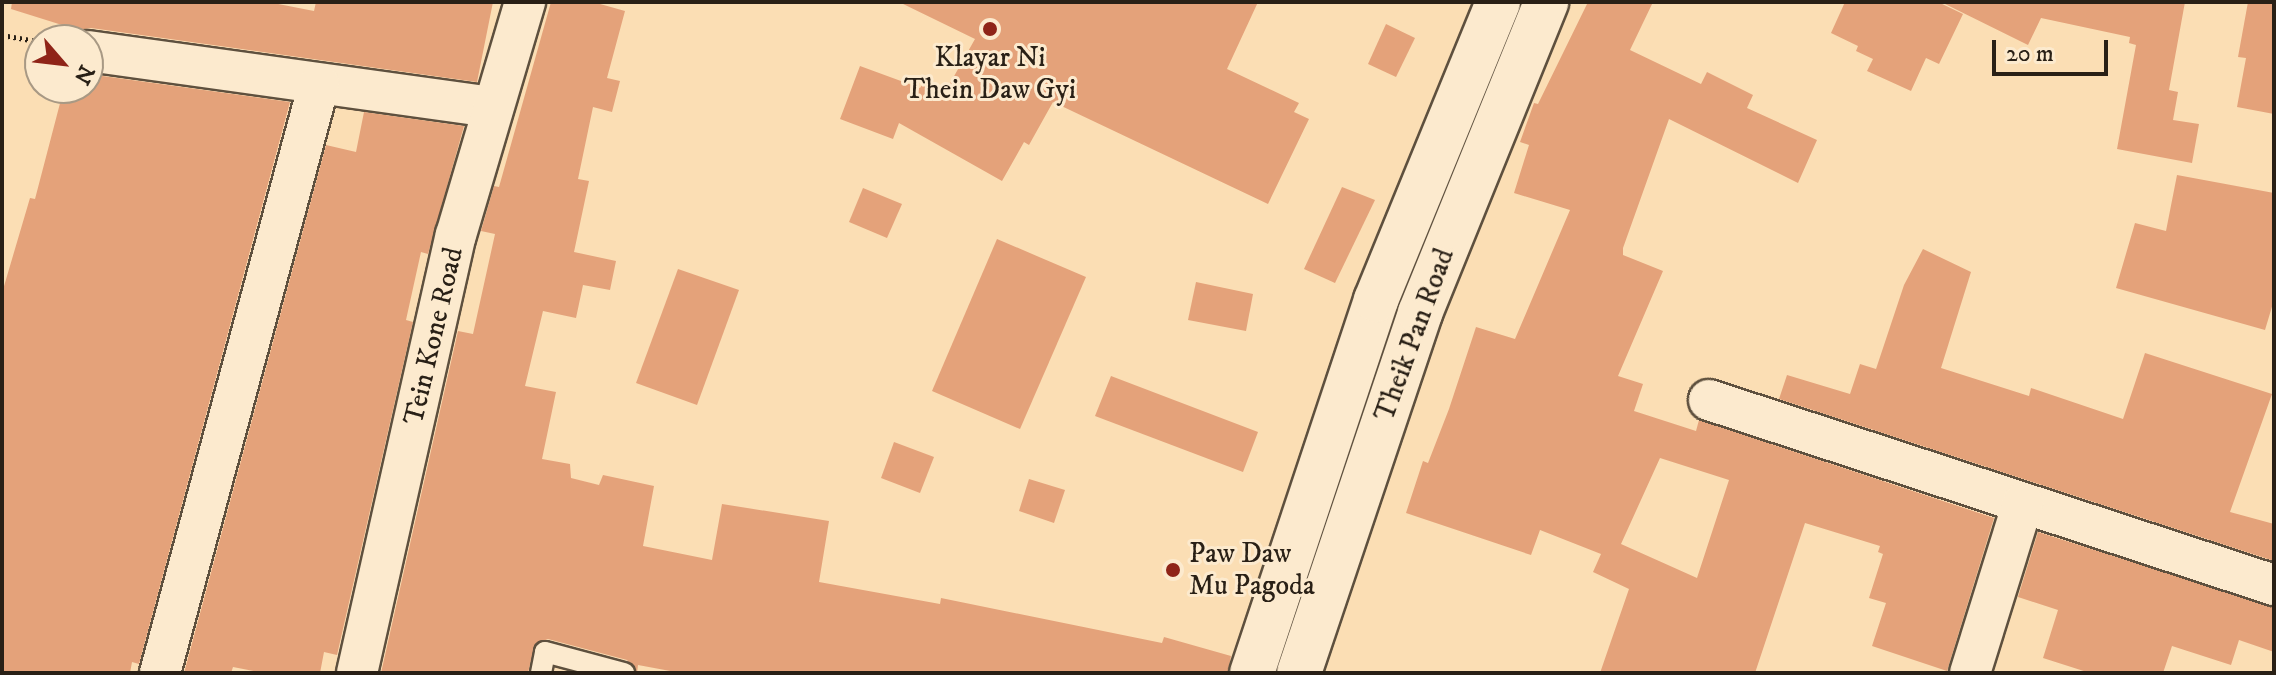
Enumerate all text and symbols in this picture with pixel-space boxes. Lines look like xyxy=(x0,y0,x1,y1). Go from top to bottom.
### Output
marker: Klayar Ni Thein Daw Gyi xyxy=(981,20,999,38)
north arrow xyxy=(24,24,104,104)
scale bar xyxy=(1996,24,2112,74)
text: 20 m xyxy=(2006,39,2054,69)
place label: Klayar Ni Thein Daw Gyi xyxy=(904,41,1076,107)
text: N xyxy=(68,60,100,89)
street label: Tein Kone Road xyxy=(397,244,471,428)
street label: Theik Pan Road xyxy=(1368,244,1462,426)
place label: Paw Daw Mu Pagoda xyxy=(1189,537,1315,603)
marker: Paw Daw Mu Pagoda xyxy=(1164,561,1182,579)

